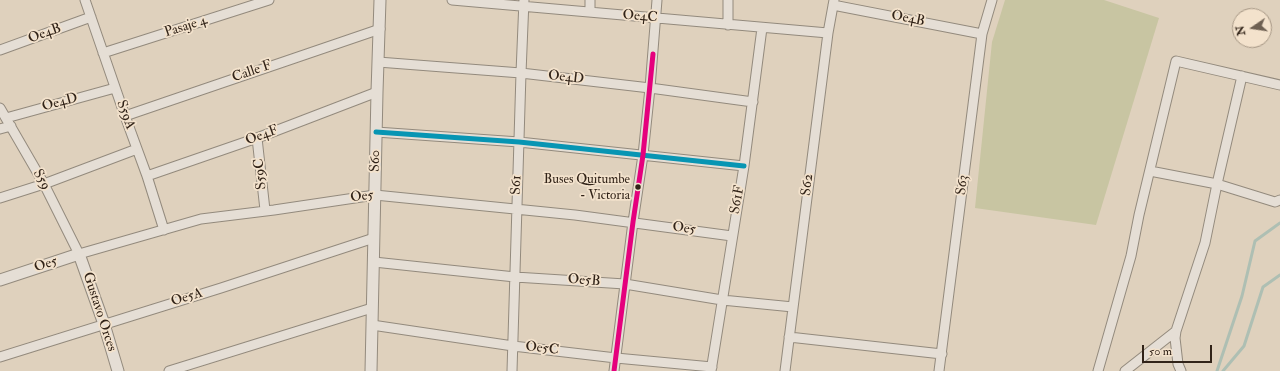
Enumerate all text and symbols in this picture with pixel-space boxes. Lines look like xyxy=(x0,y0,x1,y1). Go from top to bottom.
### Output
street label: Oe4C xyxy=(622,7,658,27)
street label: Oe4B xyxy=(890,8,926,30)
north arrow xyxy=(1232,8,1272,48)
street label: Pasaje 4 xyxy=(163,12,209,42)
street label: Oe4B xyxy=(26,20,64,48)
text: N xyxy=(1233,24,1248,37)
street label: Calle F xyxy=(230,57,274,87)
street label: Oe4D xyxy=(547,68,585,88)
street label: Oe4D xyxy=(40,90,80,116)
street label: S59A xyxy=(112,98,138,132)
street label: Oe4F xyxy=(243,122,281,150)
street label: S60 xyxy=(367,150,385,172)
street label: S59C xyxy=(251,158,271,190)
street label: S59 xyxy=(29,167,53,193)
place label: Buses Quitumbe - Victoria xyxy=(544,172,630,203)
street label: S62 xyxy=(798,173,818,197)
street label: S63 xyxy=(953,174,973,196)
street label: S61 xyxy=(508,175,526,195)
marker: Buses Quitumbe - Victoria xyxy=(633,182,643,192)
street label: S61F xyxy=(727,184,749,216)
street label: Oe5 xyxy=(349,187,375,207)
street label: Oe5 xyxy=(671,219,697,239)
street label: Oe5 xyxy=(32,253,60,277)
street label: Gustavo Orces xyxy=(78,270,120,354)
street label: Oe5B xyxy=(567,271,601,291)
street label: Oe5A xyxy=(169,285,205,311)
scale bar xyxy=(1144,337,1214,363)
street label: Oe5C xyxy=(524,339,560,359)
text: 50 m xyxy=(1149,344,1172,359)

